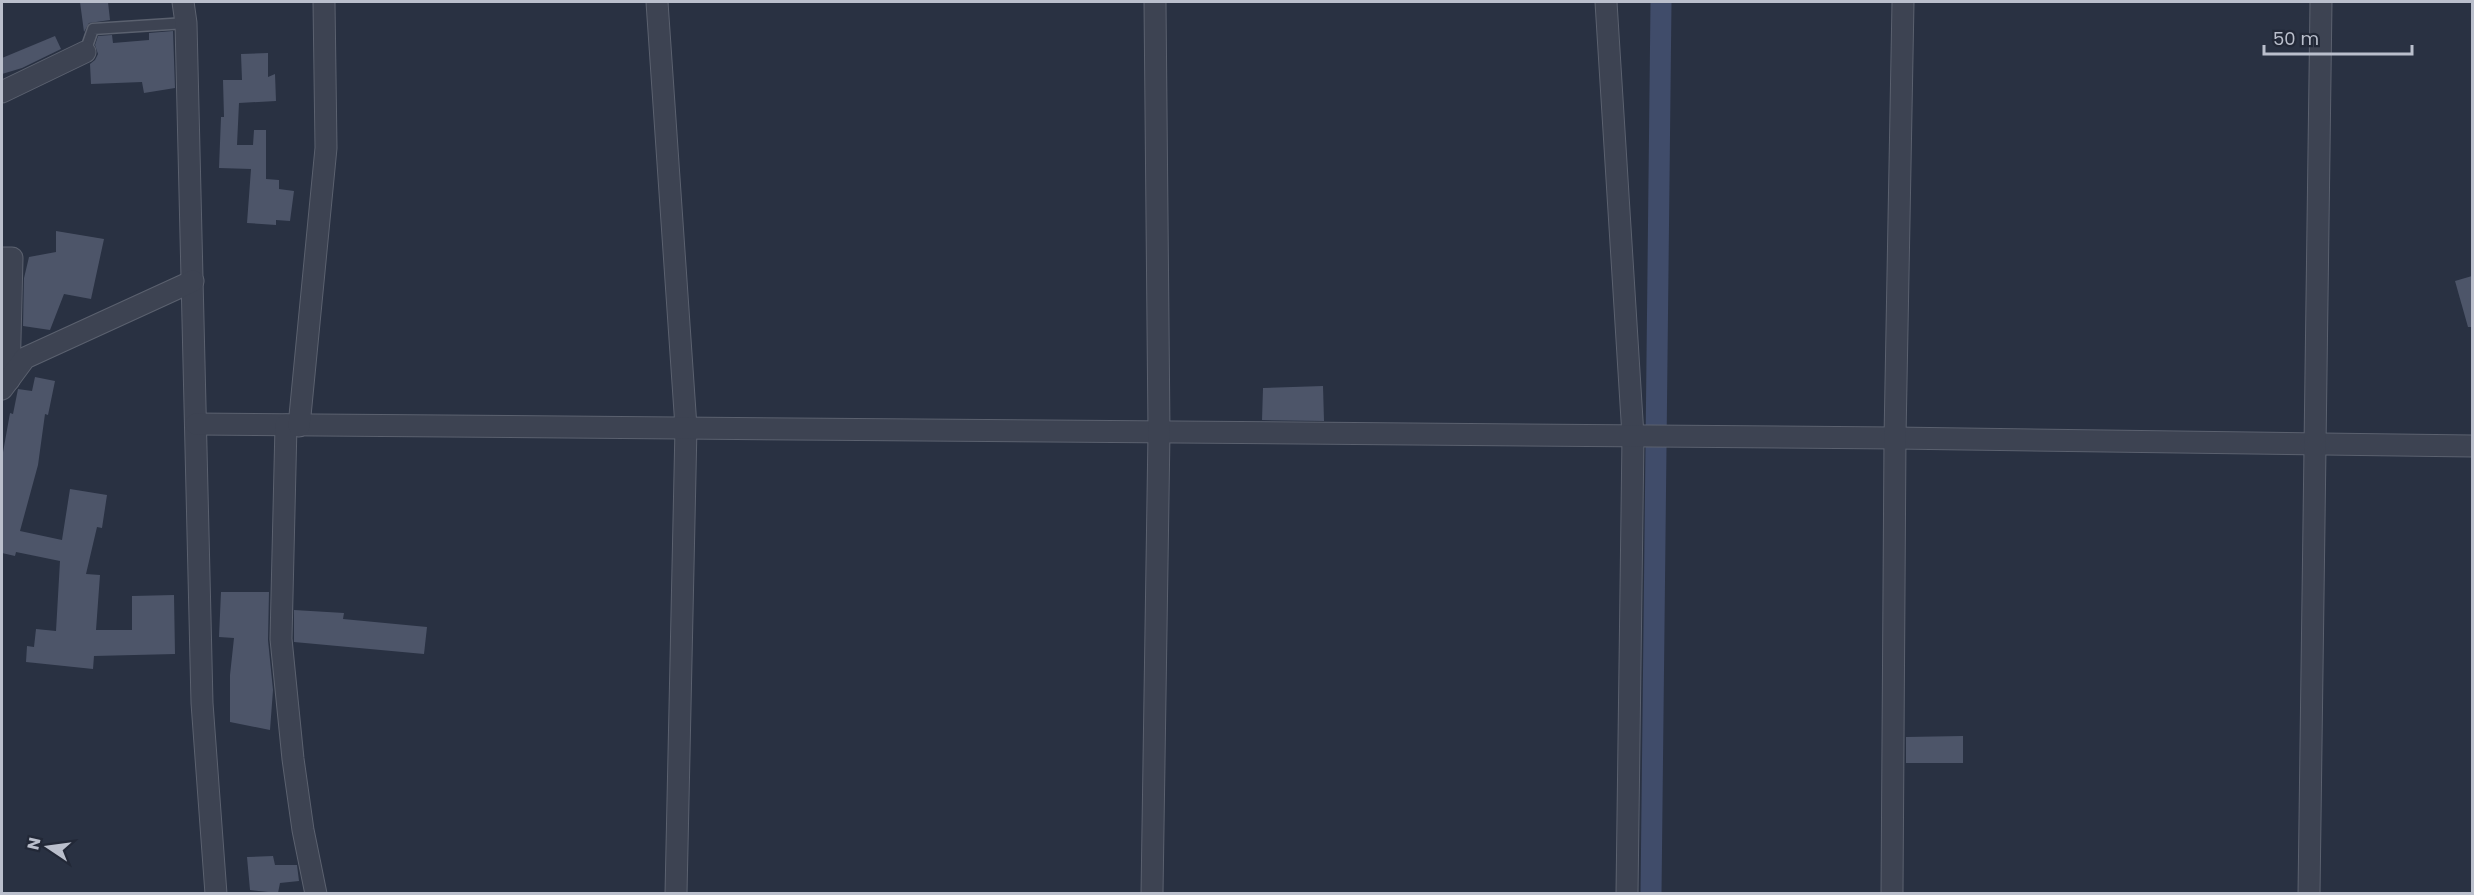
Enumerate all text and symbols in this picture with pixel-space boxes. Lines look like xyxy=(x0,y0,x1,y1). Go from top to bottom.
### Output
scale bar xyxy=(2264,18,2412,56)
text: 50 m xyxy=(2273,26,2319,51)
north arrow xyxy=(18,817,78,877)
text: N xyxy=(21,835,46,852)

